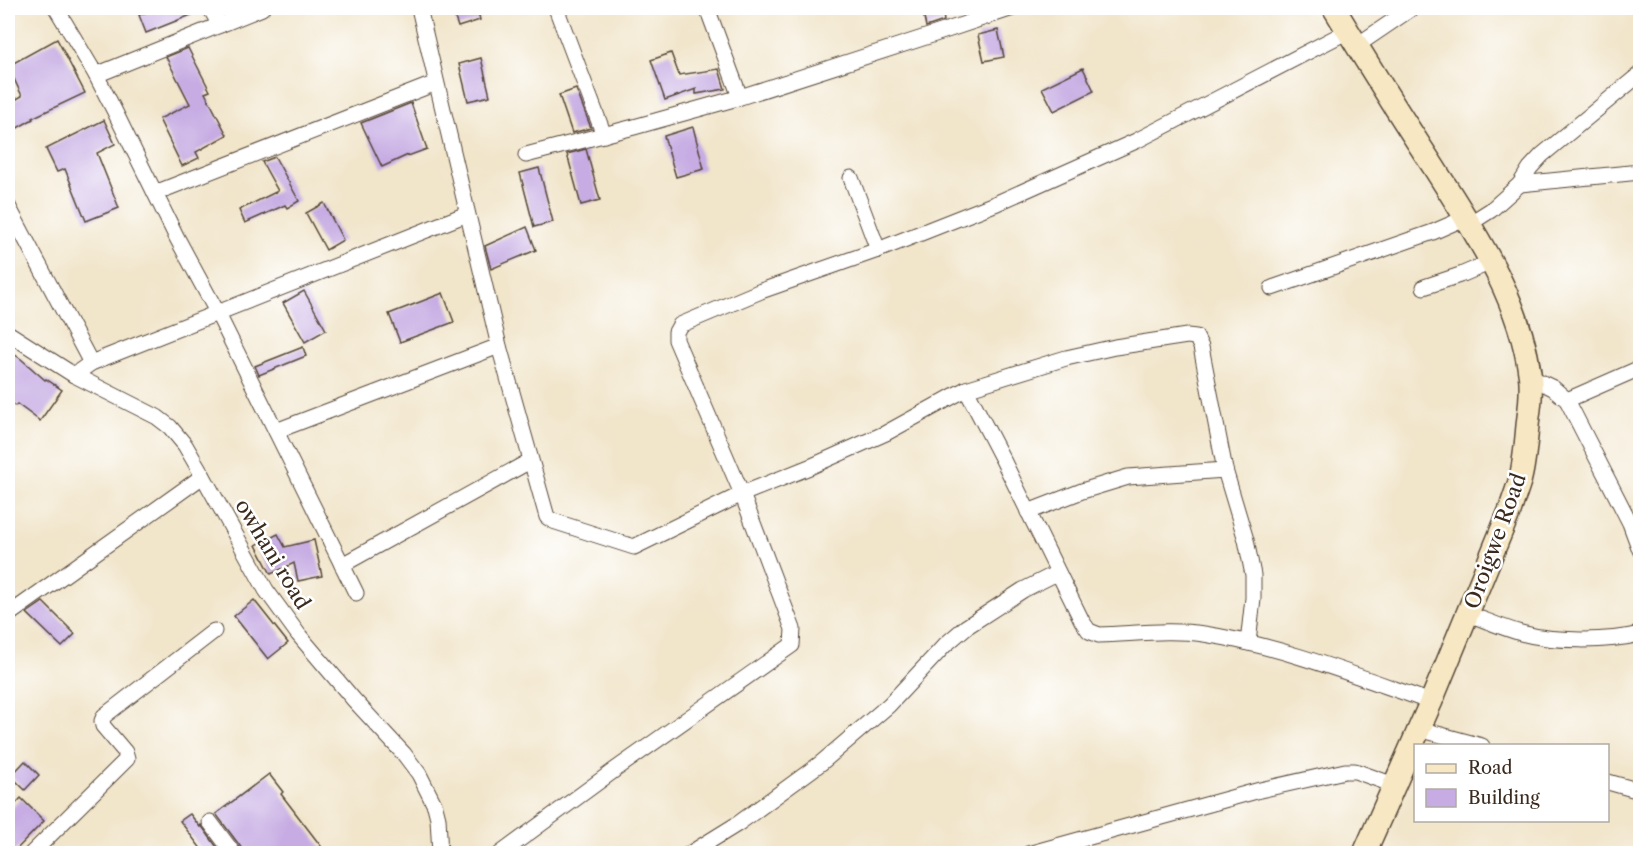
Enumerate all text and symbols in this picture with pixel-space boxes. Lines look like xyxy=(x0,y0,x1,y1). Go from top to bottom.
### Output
street label: Oroigwe Road xyxy=(1459,470,1531,612)
street label: owhani road xyxy=(230,494,316,614)
legend xyxy=(1414,744,1609,822)
text: Road xyxy=(1468,757,1513,779)
text: Building xyxy=(1468,787,1540,809)

